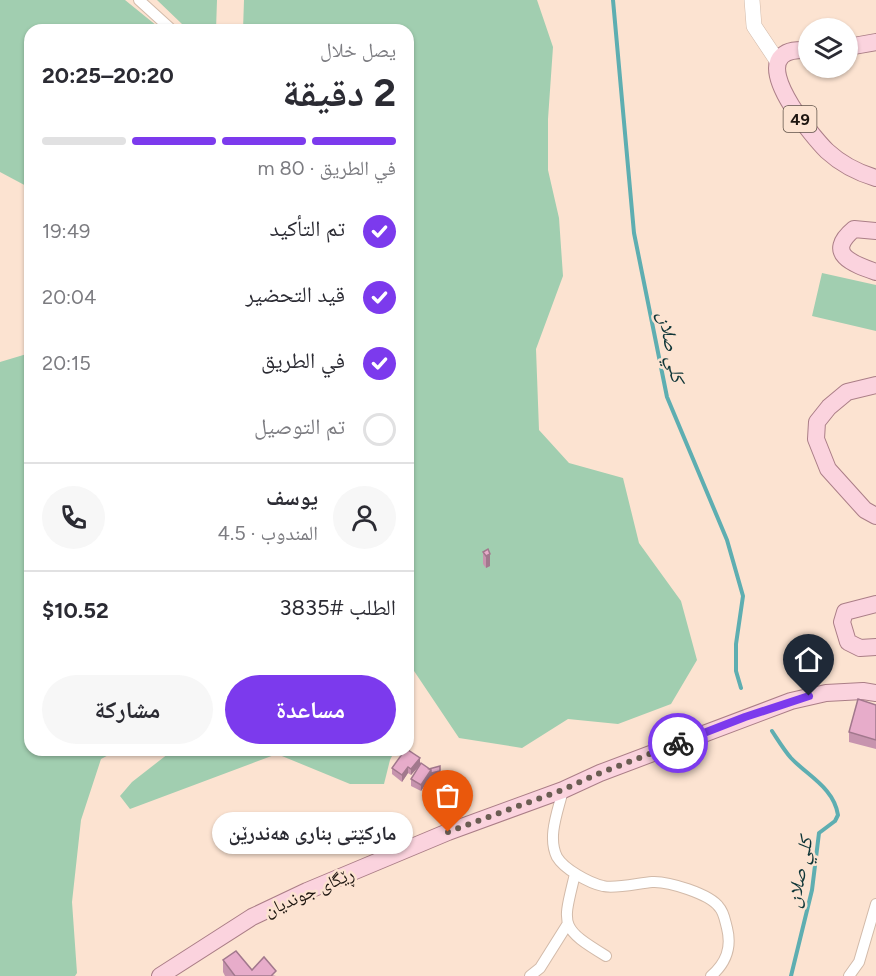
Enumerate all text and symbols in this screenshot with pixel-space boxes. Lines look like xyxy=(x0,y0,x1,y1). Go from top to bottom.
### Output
map controls xyxy=(798,18,858,78)
button: layers xyxy=(798,18,858,78)
text: يصل خلال xyxy=(320,38,396,62)
text: 20:20–20:25 xyxy=(42,62,174,89)
text: 2 دقيقة xyxy=(282,69,396,116)
road number: 49 xyxy=(784,106,816,132)
text: في الطريق · 80 m xyxy=(258,156,396,180)
text: تم التأكيد xyxy=(270,215,345,242)
icon: check xyxy=(363,215,396,248)
text: 19:49 xyxy=(42,219,90,243)
text: قيد التحضير xyxy=(246,281,345,308)
icon: check xyxy=(363,281,396,314)
text: 20:04 xyxy=(42,285,96,309)
water label: كلي صلان xyxy=(649,310,691,389)
text: في الطريق xyxy=(261,347,345,374)
icon: check xyxy=(363,347,396,380)
text: 20:15 xyxy=(42,351,91,375)
text: تم التوصيل xyxy=(254,413,345,440)
text: يوسف xyxy=(266,484,318,511)
button: phone xyxy=(42,486,105,549)
button: person xyxy=(333,486,396,549)
text: المندوب · 4.5 xyxy=(218,521,318,545)
text: الطلب #3835 xyxy=(280,594,396,621)
text: $10.52 xyxy=(42,597,109,624)
pin xyxy=(783,634,834,696)
icon: home xyxy=(792,643,825,676)
button: مشاركة xyxy=(42,675,213,744)
button: مساعدة xyxy=(225,675,396,744)
courier xyxy=(648,713,708,773)
icon: bike xyxy=(662,727,695,760)
pin xyxy=(422,770,473,832)
icon: bag xyxy=(431,779,464,812)
callout: مارکێتی بناری هەندرێن xyxy=(211,811,412,853)
text: مارکێتی بناری هەندرێن xyxy=(229,821,396,845)
water label: كلي صلان xyxy=(780,831,822,910)
street label: ڕێگای جوندیان xyxy=(261,862,359,924)

